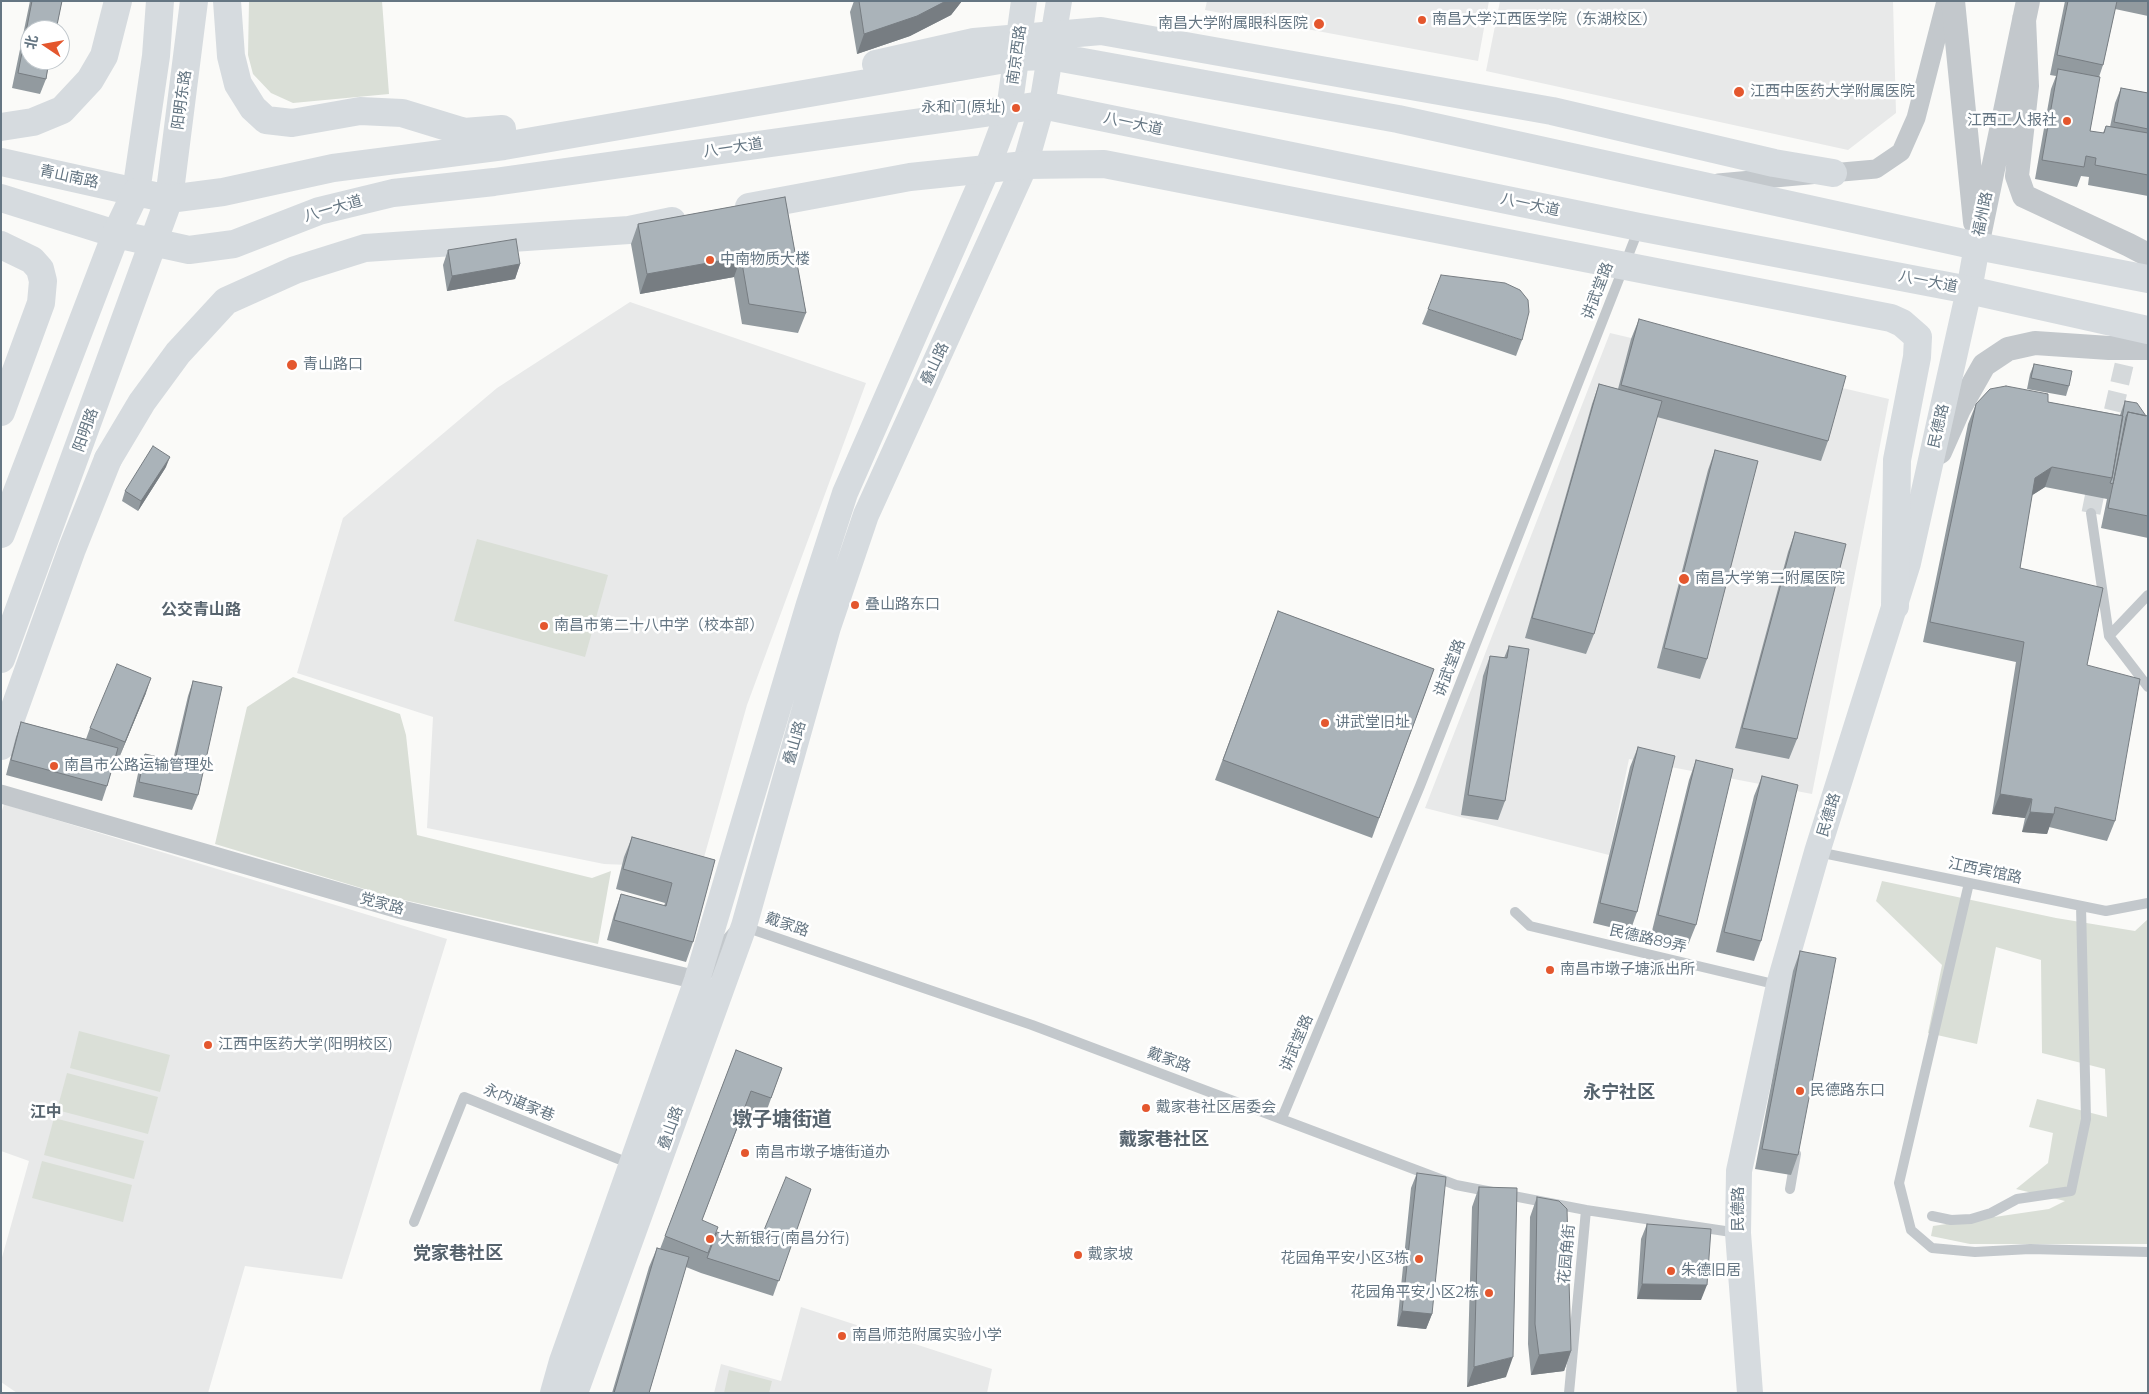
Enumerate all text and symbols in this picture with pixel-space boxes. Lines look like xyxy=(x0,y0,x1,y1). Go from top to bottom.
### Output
place label: 南昌大学江西医学院（东湖校区） xyxy=(1432,11,1657,29)
marker: 南昌大学江西医学院（东湖校区） xyxy=(1416,14,1428,26)
place label: 南昌大学附属眼科医院 xyxy=(1158,15,1308,33)
marker: 南昌大学附属眼科医院 xyxy=(1312,17,1326,31)
north arrow xyxy=(20,20,70,70)
street label: 南京西路 xyxy=(1004,24,1030,86)
text: 北 xyxy=(21,33,42,51)
street label: 阳明东路 xyxy=(169,69,195,131)
place label: 江西中医药大学附属医院 xyxy=(1750,83,1915,101)
marker: 江西中医药大学附属医院 xyxy=(1732,85,1746,99)
place label: 永和门(原址) xyxy=(921,99,1006,117)
marker: 永和门(原址) xyxy=(1010,102,1022,114)
street label: 八一大道 xyxy=(1102,109,1164,139)
place label: 江西工人报社 xyxy=(1967,112,2057,130)
marker: 江西工人报社 xyxy=(2061,115,2073,127)
street label: 八一大道 xyxy=(702,135,764,161)
street label: 青山南路 xyxy=(38,162,100,192)
street label: 八一大道 xyxy=(1499,190,1561,220)
street label: 福州路 xyxy=(1970,190,1996,238)
street label: 八一大道 xyxy=(302,192,364,226)
place label: 中南物质大楼 xyxy=(720,251,810,269)
marker: 中南物质大楼 xyxy=(704,254,716,266)
street label: 讲武堂路 xyxy=(1579,260,1617,322)
street label: 八一大道 xyxy=(1897,267,1959,297)
street label: 叠山路 xyxy=(917,340,953,388)
place label: 青山路口 xyxy=(303,356,363,374)
marker: 青山路口 xyxy=(285,358,299,372)
street label: 民德路 xyxy=(1925,402,1953,450)
street label: 阳明路 xyxy=(70,406,102,454)
place label: 南昌大学第二附属医院 xyxy=(1695,570,1845,588)
marker: 南昌大学第二附属医院 xyxy=(1677,572,1691,586)
place label: 叠山路东口 xyxy=(865,596,940,614)
marker: 叠山路东口 xyxy=(849,599,861,611)
district label: 公交青山路 xyxy=(161,600,241,620)
place label: 南昌市第二十八中学（校本部） xyxy=(554,617,764,635)
marker: 南昌市第二十八中学（校本部） xyxy=(538,620,550,632)
street label: 讲武堂路 xyxy=(1431,637,1469,699)
place label: 讲武堂旧址 xyxy=(1335,714,1410,732)
marker: 讲武堂旧址 xyxy=(1319,717,1331,729)
street label: 叠山路 xyxy=(780,719,810,767)
place label: 南昌市公路运输管理处 xyxy=(64,757,214,775)
marker: 南昌市公路运输管理处 xyxy=(48,760,60,772)
street label: 民德路 xyxy=(1814,791,1844,839)
street label: 江西宾馆路 xyxy=(1946,854,2024,888)
street label: 党家路 xyxy=(358,889,406,919)
street label: 戴家路 xyxy=(763,909,811,941)
street label: 民德路89弄 xyxy=(1608,921,1688,957)
place label: 南昌市墩子塘派出所 xyxy=(1560,961,1695,979)
marker: 南昌市墩子塘派出所 xyxy=(1544,964,1556,976)
street label: 讲武堂路 xyxy=(1277,1012,1317,1074)
place label: 江西中医药大学(阳明校区) xyxy=(218,1036,393,1054)
marker: 江西中医药大学(阳明校区) xyxy=(202,1039,214,1051)
street label: 戴家路 xyxy=(1145,1044,1193,1076)
street label: 永内谌家巷 xyxy=(481,1081,557,1125)
district label: 永宁社区 xyxy=(1583,1082,1655,1104)
place label: 民德路东口 xyxy=(1810,1082,1885,1100)
marker: 民德路东口 xyxy=(1794,1085,1806,1097)
place label: 戴家巷社区居委会 xyxy=(1156,1099,1276,1117)
district label: 江中 xyxy=(30,1102,62,1122)
marker: 戴家巷社区居委会 xyxy=(1140,1102,1152,1114)
street label: 叠山路 xyxy=(655,1104,687,1152)
district label: 墩子塘街道 xyxy=(732,1108,832,1132)
district label: 戴家巷社区 xyxy=(1119,1129,1209,1151)
place label: 南昌市墩子塘街道办 xyxy=(755,1144,890,1162)
marker: 南昌市墩子塘街道办 xyxy=(739,1147,751,1159)
street label: 民德路 xyxy=(1730,1187,1748,1231)
street label: 花园角街 xyxy=(1555,1223,1579,1285)
place label: 大新银行(南昌分行) xyxy=(720,1230,850,1248)
marker: 大新银行(南昌分行) xyxy=(704,1233,716,1245)
district label: 党家巷社区 xyxy=(413,1243,503,1265)
place label: 戴家坡 xyxy=(1088,1246,1133,1264)
marker: 戴家坡 xyxy=(1072,1249,1084,1261)
place label: 花园角平安小区3栋 xyxy=(1281,1250,1409,1268)
marker: 花园角平安小区3栋 xyxy=(1413,1253,1425,1265)
place label: 朱德旧居 xyxy=(1681,1262,1741,1280)
marker: 朱德旧居 xyxy=(1665,1265,1677,1277)
place label: 花园角平安小区2栋 xyxy=(1350,1284,1479,1302)
marker: 花园角平安小区2栋 xyxy=(1483,1287,1495,1299)
place label: 南昌师范附属实验小学 xyxy=(852,1327,1002,1345)
marker: 南昌师范附属实验小学 xyxy=(836,1330,848,1342)

